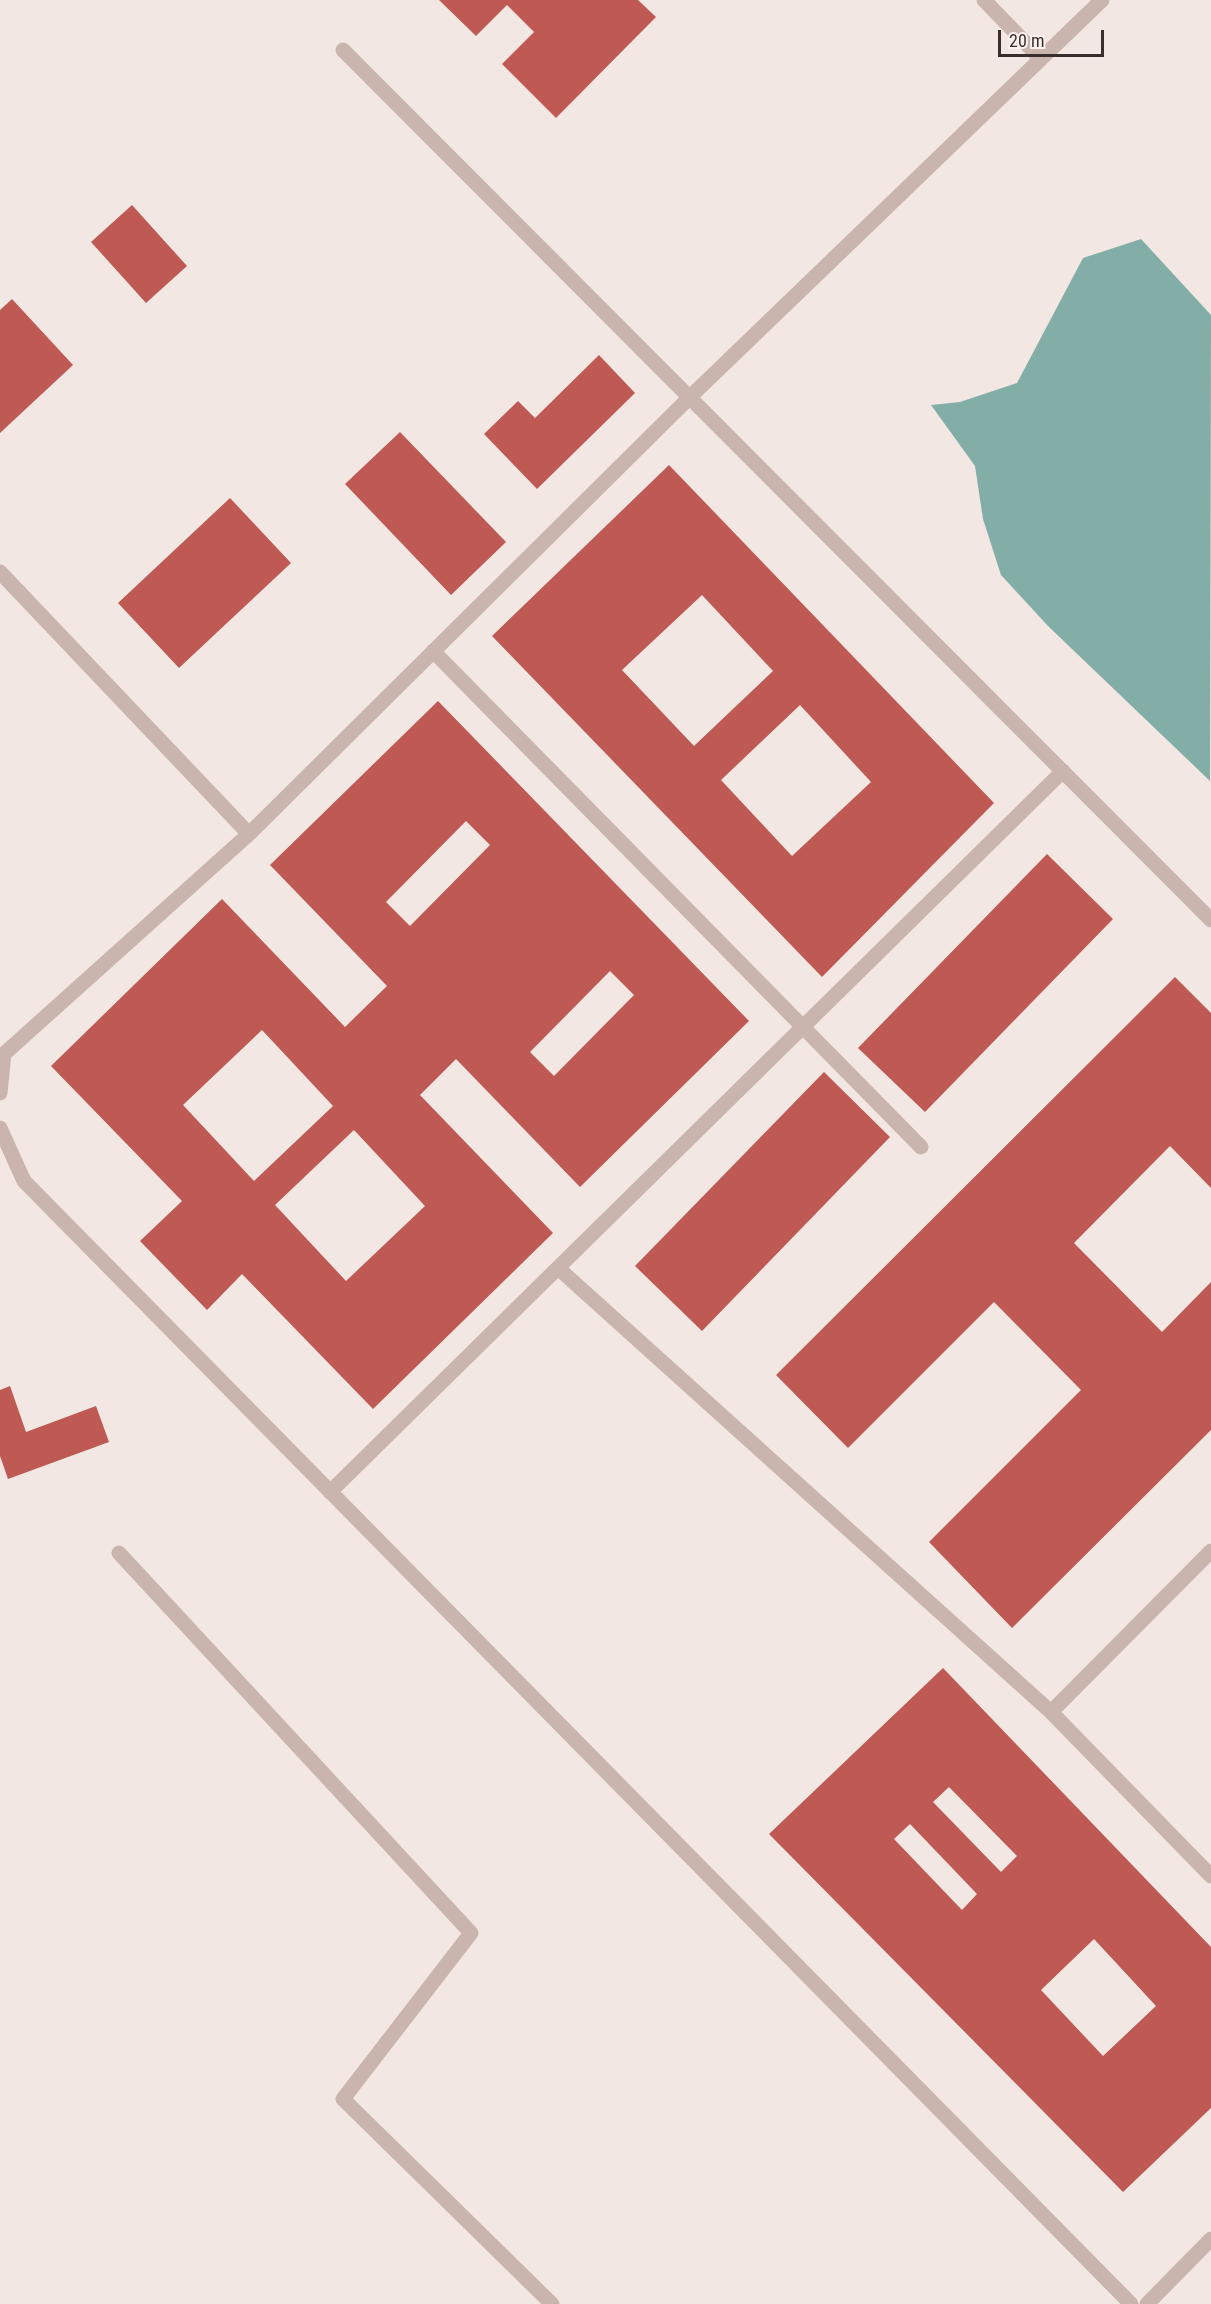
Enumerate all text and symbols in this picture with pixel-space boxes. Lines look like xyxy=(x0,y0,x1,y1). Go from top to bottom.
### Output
scale bar xyxy=(1001,18,1108,56)
text: 20 m xyxy=(1009,30,1044,51)

